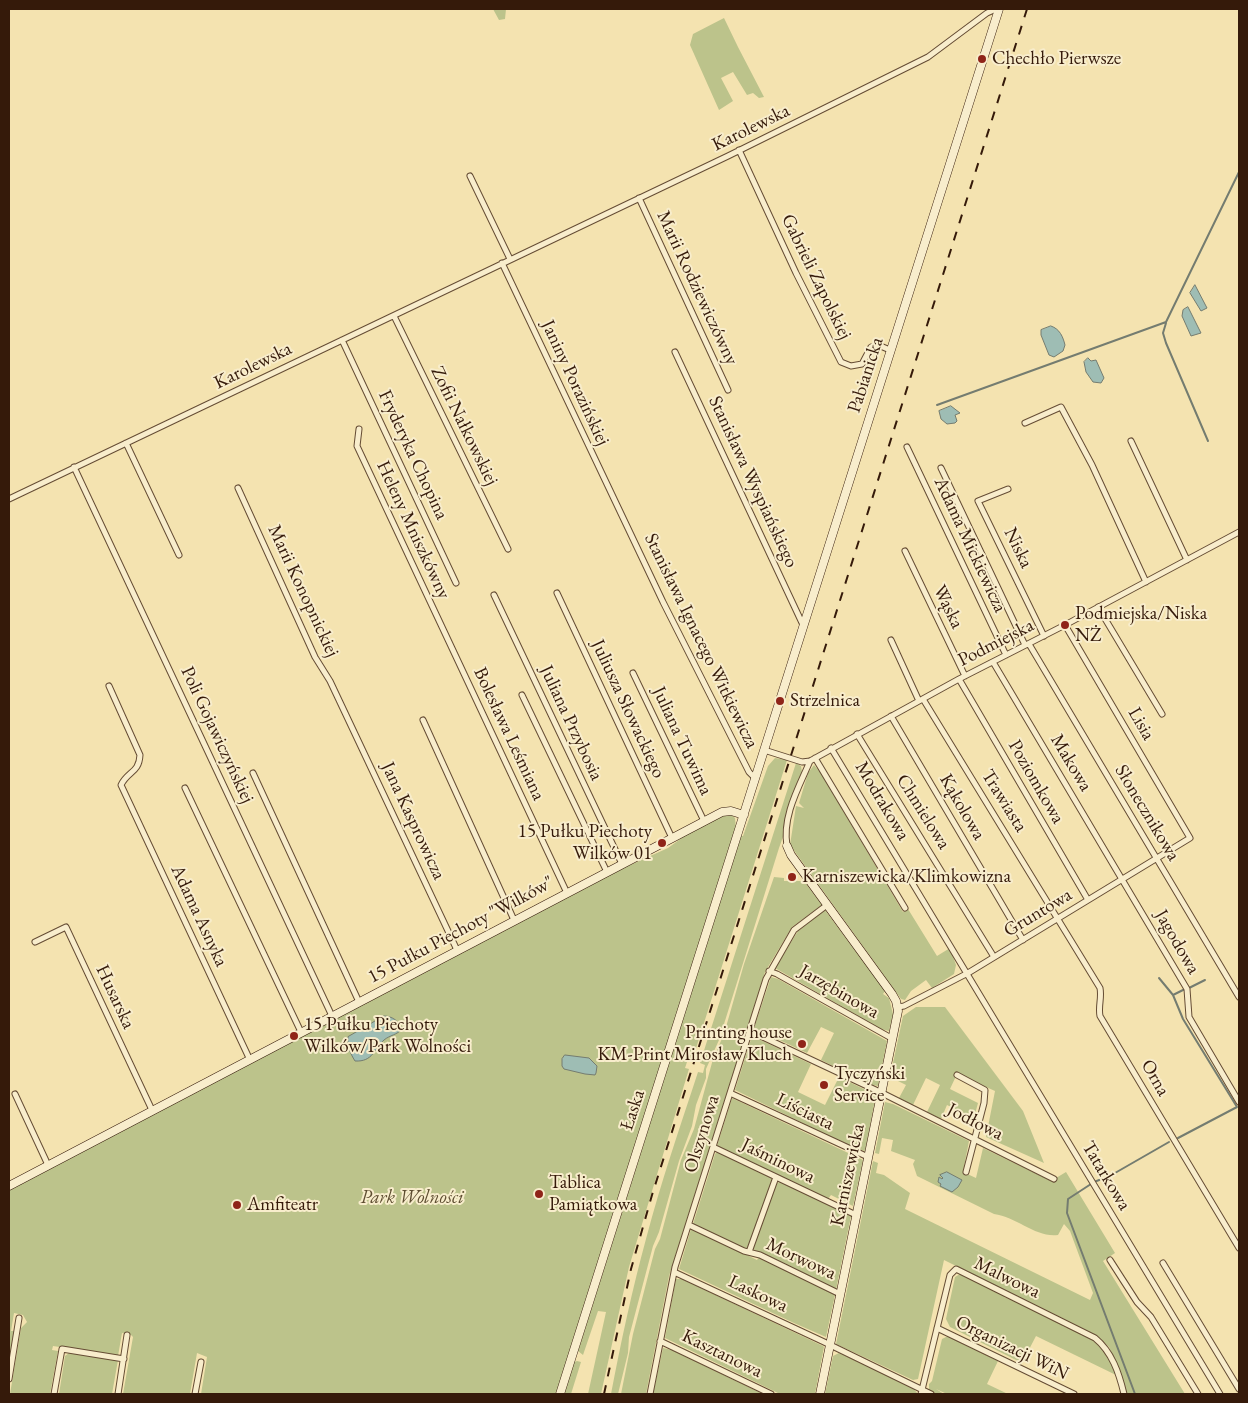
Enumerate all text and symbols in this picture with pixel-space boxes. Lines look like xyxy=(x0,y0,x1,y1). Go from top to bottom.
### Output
place label: Chechło Pierwsze xyxy=(992,48,1121,70)
marker: Chechło Pierwsze xyxy=(976,53,988,65)
street label: Karolewska xyxy=(708,99,794,157)
street label: Marii Rodziewiczówny xyxy=(651,207,743,369)
street label: Gabrieli Zapolskiej xyxy=(776,211,856,343)
street label: Janiny Porazińskiej xyxy=(536,317,614,449)
street label: Pabianicka xyxy=(843,334,889,416)
street label: Karolewska xyxy=(210,337,296,395)
street label: Zofii Nałkowskiej xyxy=(425,363,503,489)
street label: Fryderyka Chopina xyxy=(373,386,453,524)
street label: Stanisława Wyspiańskiego xyxy=(703,393,803,571)
street label: Heleny Mniszkówny xyxy=(371,457,455,603)
street label: Adama Mickiewicza xyxy=(929,474,1011,616)
street label: Marii Konopnickiej xyxy=(262,521,344,661)
street label: Niska xyxy=(998,524,1038,572)
street label: Stanisława Ignacego Witkiewicza xyxy=(639,530,763,752)
street label: Wąska xyxy=(928,581,968,633)
place label: Podmiejska/Niska NŻ xyxy=(1075,603,1207,647)
street label: Podmiejska xyxy=(954,614,1038,672)
marker: Podmiejska/Niska NŻ xyxy=(1059,619,1071,631)
street label: Juliusza Słowackiego xyxy=(586,636,670,782)
street label: Juliana Przybosia xyxy=(534,662,608,784)
street label: Poli Gojawiczyńskiej xyxy=(175,663,259,807)
street label: Bolesława Leśmiana xyxy=(468,664,550,804)
street label: Juliana Tuwima xyxy=(647,683,717,799)
place label: Strzelnica xyxy=(790,690,860,712)
marker: Strzelnica xyxy=(774,695,786,707)
street label: Lisia xyxy=(1123,704,1159,744)
street label: Makowa xyxy=(1045,730,1097,796)
street label: Poziomkowa xyxy=(1003,736,1069,828)
street label: Modrakowa xyxy=(850,757,914,845)
street label: Jana Kasprowicza xyxy=(376,759,450,883)
street label: Słonecznikowa xyxy=(1109,761,1185,865)
street label: Trawiasta xyxy=(976,766,1032,836)
street label: Chmielowa xyxy=(891,770,955,854)
street label: Kąkolowa xyxy=(934,770,990,844)
place label: 15 Pułku Piechoty Wilków 01 xyxy=(518,821,652,865)
marker: 15 Pułku Piechoty Wilków 01 xyxy=(656,837,668,849)
street label: Adama Asnyka xyxy=(165,861,233,971)
place label: Karniszewicka/Klimkowizna xyxy=(802,866,1011,888)
street label: 15 Pułku Piechoty "Wilków" xyxy=(364,871,558,989)
marker: Karniszewicka/Klimkowizna xyxy=(786,871,798,883)
street label: Gruntowa xyxy=(1000,884,1076,942)
street label: Jagodowa xyxy=(1149,906,1205,978)
street label: Jarzębinowa xyxy=(795,960,883,1024)
street label: Husarska xyxy=(90,961,140,1033)
place label: 15 Pułku Piechoty Wilków/Park Wolności xyxy=(304,1014,471,1058)
place label: Printing house KM-Print Mirosław Kluch xyxy=(597,1022,792,1066)
marker: 15 Pułku Piechoty Wilków/Park Wolności xyxy=(288,1030,300,1042)
marker: Printing house KM-Print Mirosław Kluch xyxy=(796,1038,808,1050)
street label: Orna xyxy=(1136,1056,1174,1100)
place label: Tyczyński Service xyxy=(834,1063,905,1107)
marker: Tyczyński Service xyxy=(818,1079,830,1091)
street label: Łaska xyxy=(616,1087,650,1133)
street label: Liściasta xyxy=(772,1088,838,1136)
street label: Olszynowa xyxy=(679,1092,725,1176)
street label: Jodłowa xyxy=(943,1098,1007,1146)
street label: Karniszewicka xyxy=(826,1122,870,1228)
street label: Jaśminowa xyxy=(737,1133,819,1189)
street label: Tatarkowa xyxy=(1077,1137,1135,1215)
place label: Tablica Pamiątkowa xyxy=(549,1172,637,1216)
park label: Park Wolności xyxy=(361,1187,463,1209)
marker: Tablica Pamiątkowa xyxy=(533,1188,545,1200)
place label: Amfiteatr xyxy=(247,1194,318,1216)
marker: Amfiteatr xyxy=(231,1199,243,1211)
street label: Morwowa xyxy=(762,1233,840,1285)
street label: Malwowa xyxy=(970,1252,1044,1304)
street label: Laskowa xyxy=(725,1270,791,1318)
street label: Organizacji WiN xyxy=(952,1311,1072,1385)
street label: Kasztanowa xyxy=(678,1325,766,1383)

